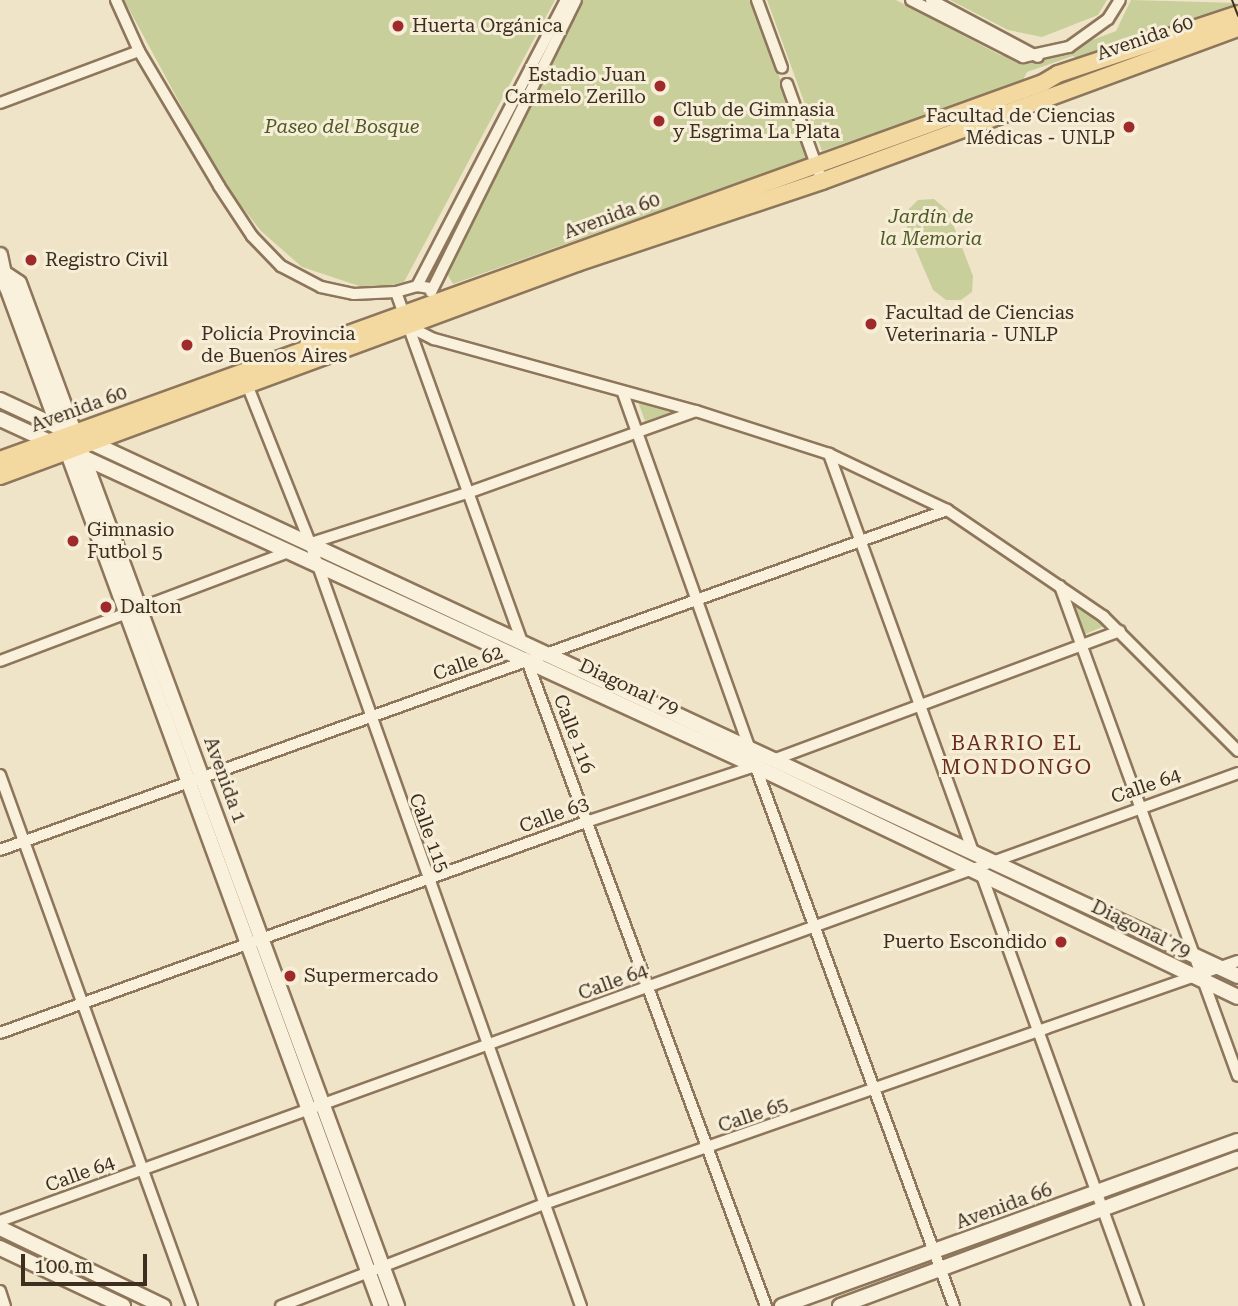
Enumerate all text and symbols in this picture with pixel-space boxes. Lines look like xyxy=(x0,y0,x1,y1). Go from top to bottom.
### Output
street label: Avenida 60 xyxy=(1094,11,1196,65)
place label: Huerta Orgánica xyxy=(412,15,563,37)
marker: Huerta Orgánica xyxy=(390,18,406,34)
place label: Estadio Juan Carmelo Zerillo xyxy=(505,64,646,108)
marker: Estadio Juan Carmelo Zerillo xyxy=(652,78,668,94)
place label: Club de Gimnasia y Esgrima La Plata xyxy=(673,99,840,143)
place label: Facultad de Ciencias Médicas - UNLP xyxy=(926,105,1115,149)
marker: Club de Gimnasia y Esgrima La Plata xyxy=(651,113,667,129)
park label: Paseo del Bosque xyxy=(265,116,419,138)
marker: Facultad de Ciencias Médicas - UNLP xyxy=(1121,119,1137,135)
street label: Avenida 60 xyxy=(561,188,663,244)
park label: Jardín de la Memoria xyxy=(880,206,982,250)
place label: Registro Civil xyxy=(45,249,168,271)
marker: Registro Civil xyxy=(23,252,39,268)
place label: Facultad de Ciencias Veterinaria - UNLP xyxy=(885,302,1074,346)
marker: Facultad de Ciencias Veterinaria - UNLP xyxy=(863,316,879,332)
place label: Policía Provincia de Buenos Aires xyxy=(201,323,356,367)
marker: Policía Provincia de Buenos Aires xyxy=(179,337,195,353)
street label: Avenida 60 xyxy=(28,381,130,437)
place label: Gimnasio Futbol 5 xyxy=(87,519,174,563)
marker: Gimnasio Futbol 5 xyxy=(65,533,81,549)
place label: Dalton xyxy=(120,596,182,618)
marker: Dalton xyxy=(98,599,114,615)
street label: Calle 62 xyxy=(430,640,506,686)
street label: Diagonal 79 xyxy=(575,654,683,720)
street label: Calle 116 xyxy=(549,691,599,777)
district label: BARRIO EL MONDONGO xyxy=(942,730,1092,780)
street label: Avenida 1 xyxy=(199,734,251,826)
street label: Calle 64 xyxy=(1108,763,1184,809)
street label: Calle 115 xyxy=(404,790,454,876)
street label: Calle 63 xyxy=(516,792,592,838)
street label: Diagonal 79 xyxy=(1088,895,1194,963)
place label: Puerto Escondido xyxy=(883,931,1047,953)
marker: Puerto Escondido xyxy=(1053,934,1069,950)
street label: Calle 64 xyxy=(575,959,651,1005)
place label: Supermercado xyxy=(304,965,438,987)
marker: Supermercado xyxy=(282,968,298,984)
street label: Calle 65 xyxy=(715,1092,791,1138)
street label: Calle 64 xyxy=(42,1151,118,1197)
street label: Avenida 66 xyxy=(953,1178,1055,1234)
scale bar xyxy=(24,1240,150,1284)
text: 100 m xyxy=(34,1254,94,1278)

